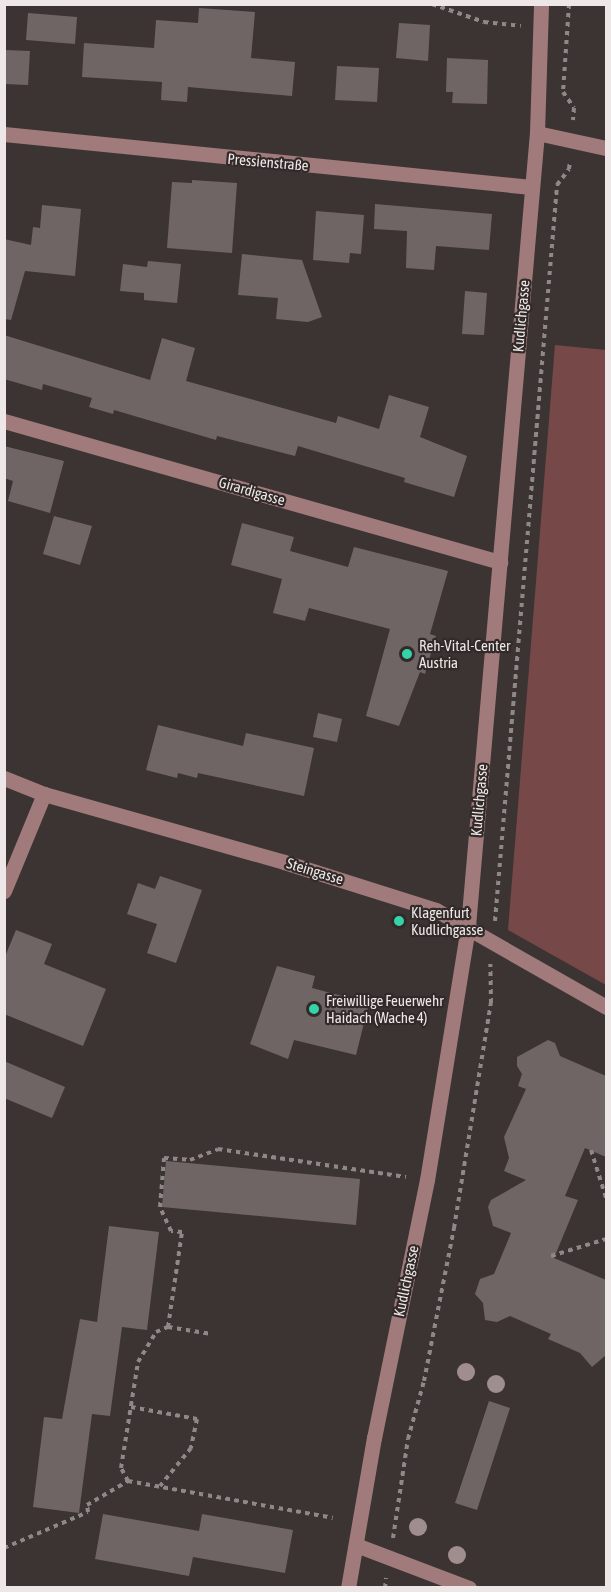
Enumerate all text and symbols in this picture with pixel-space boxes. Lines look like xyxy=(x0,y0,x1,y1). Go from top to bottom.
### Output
street label: Pressienstraße xyxy=(227,149,309,175)
street label: Kudlichgasse xyxy=(509,279,533,353)
street label: Girardigasse xyxy=(217,473,287,509)
place label: Reh-Vital-Center Austria xyxy=(419,636,510,671)
marker: Reh-Vital-Center Austria xyxy=(400,647,414,661)
street label: Kudlichgasse xyxy=(467,763,491,837)
street label: Steingasse xyxy=(284,854,346,888)
place label: Klagenfurt Kudlichgasse xyxy=(411,903,483,938)
marker: Klagenfurt Kudlichgasse xyxy=(392,914,406,928)
place label: Freiwillige Feuerwehr Haidach (Wache 4) xyxy=(326,991,444,1026)
marker: Freiwillige Feuerwehr Haidach (Wache 4) xyxy=(307,1002,321,1016)
street label: Kudlichgasse xyxy=(390,1244,422,1318)

